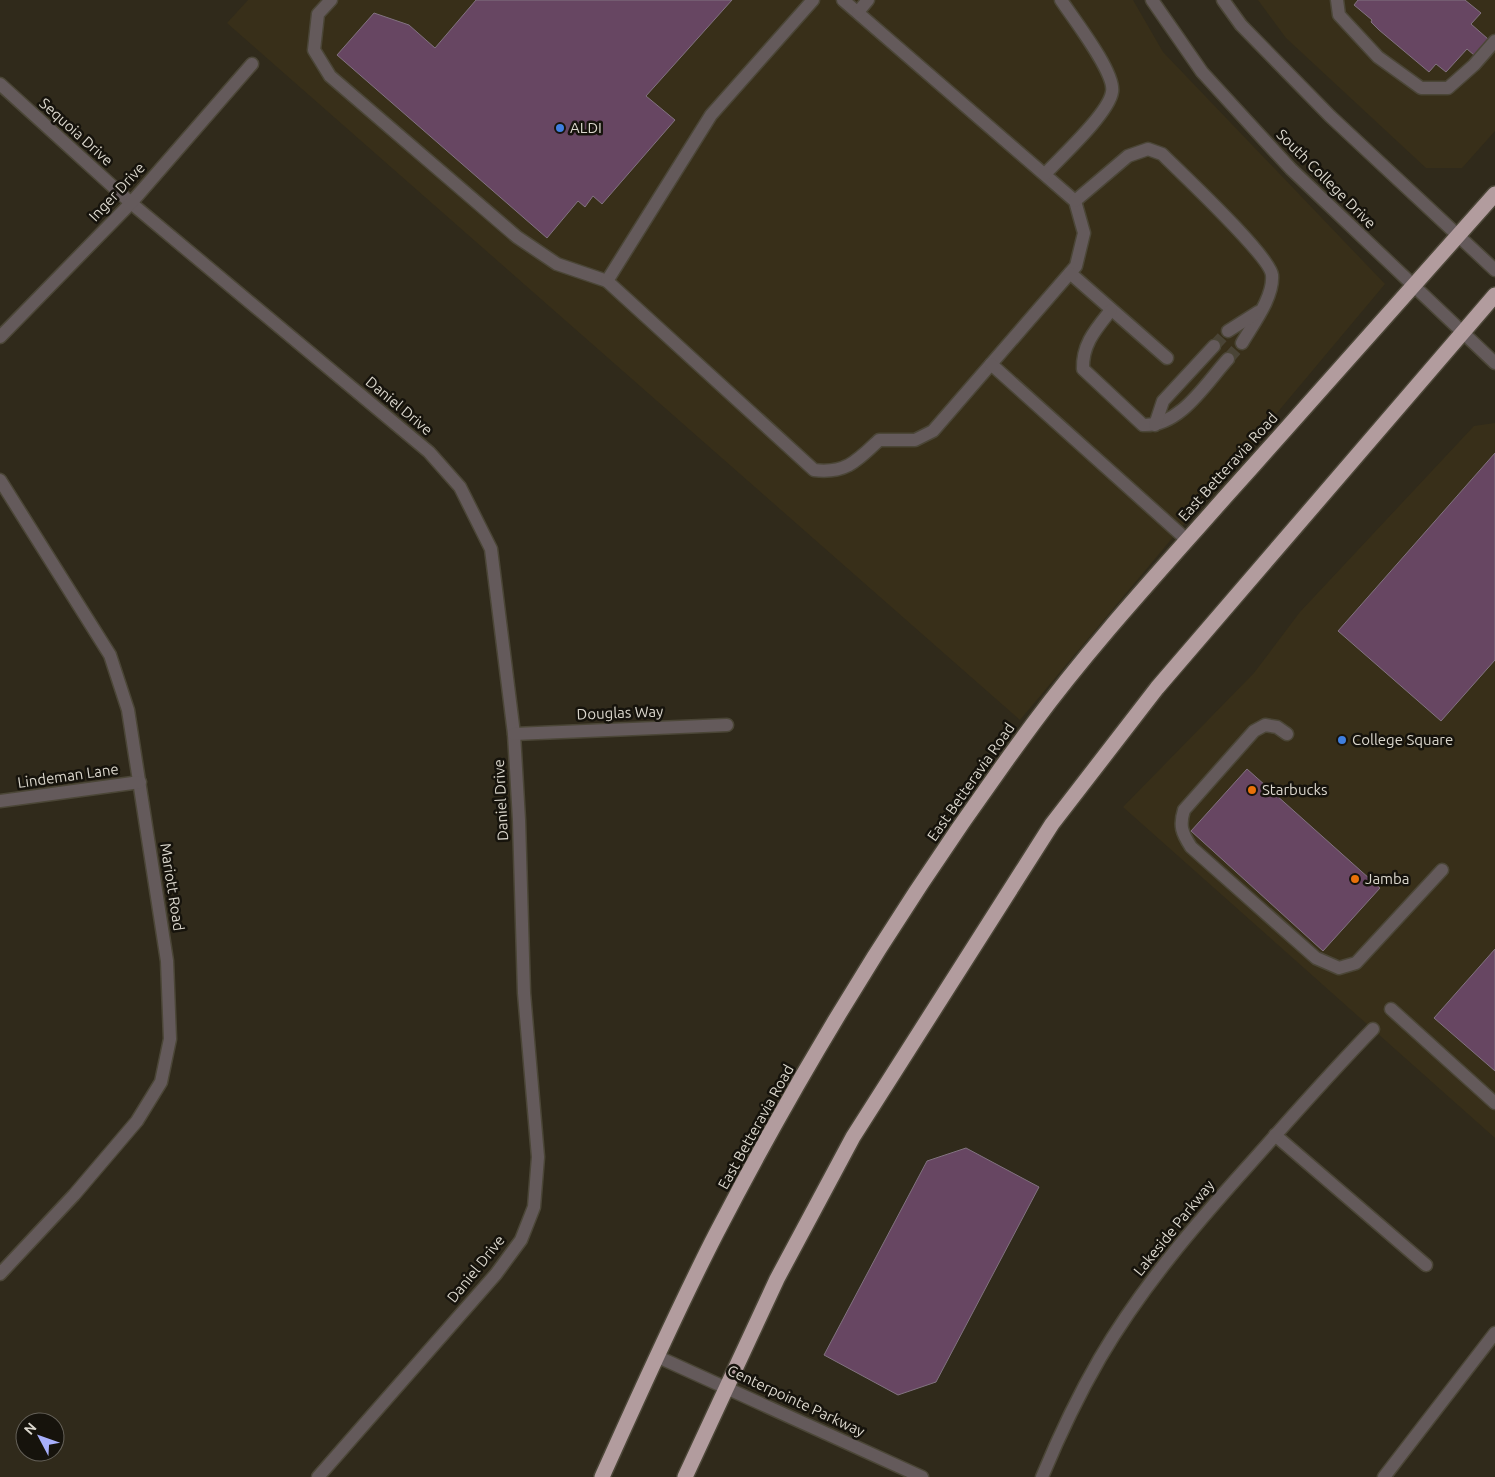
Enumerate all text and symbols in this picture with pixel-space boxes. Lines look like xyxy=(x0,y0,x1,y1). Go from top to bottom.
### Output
street label: Sequoia Drive xyxy=(36,94,116,169)
place label: ALDI xyxy=(570,119,602,136)
marker: ALDI xyxy=(554,122,566,134)
street label: South College Drive xyxy=(1273,126,1379,232)
street label: Inger Drive xyxy=(85,159,148,224)
street label: Daniel Drive xyxy=(363,373,436,438)
street label: East Betteravia Road xyxy=(1175,409,1281,524)
street label: Douglas Way xyxy=(576,702,664,723)
street label: East Betteravia Road xyxy=(924,720,1018,844)
place label: College Square xyxy=(1352,731,1453,748)
marker: College Square xyxy=(1336,734,1348,746)
street label: Daniel Drive xyxy=(490,759,511,841)
street label: Lindeman Lane xyxy=(16,760,120,791)
place label: Starbucks xyxy=(1262,781,1328,798)
marker: Starbucks xyxy=(1246,784,1258,796)
street label: Mariott Road xyxy=(157,842,188,932)
place label: Jamba xyxy=(1365,870,1410,887)
marker: Jamba xyxy=(1349,873,1361,885)
street label: East Betteravia Road xyxy=(714,1061,797,1192)
street label: Lakeside Parkway xyxy=(1130,1176,1217,1279)
street label: Daniel Drive xyxy=(443,1232,508,1306)
street label: Centerpointe Parkway xyxy=(725,1361,868,1440)
north arrow xyxy=(15,1412,65,1462)
text: N xyxy=(21,1419,40,1438)

